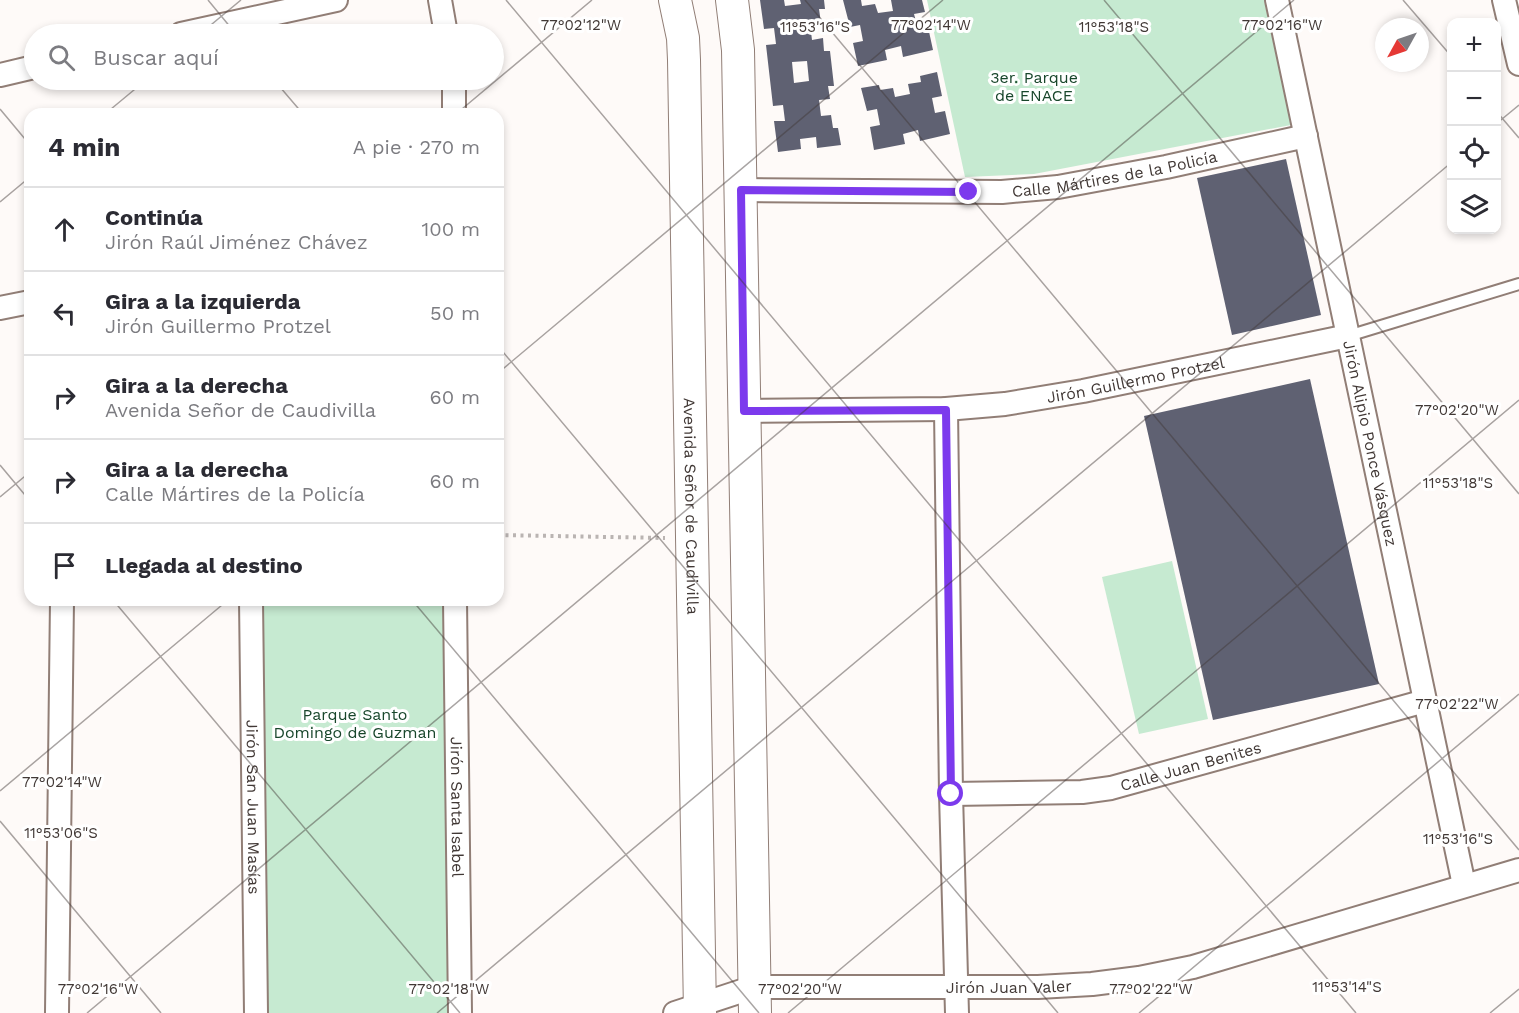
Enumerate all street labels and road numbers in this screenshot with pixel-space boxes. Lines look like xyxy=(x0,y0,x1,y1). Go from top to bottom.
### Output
street label: Calle Mártires de la Policía xyxy=(1011,146,1219,201)
street label: Jirón Alipio Ponce Vásquez xyxy=(1340,339,1402,548)
street label: Jirón Guillermo Protzel xyxy=(1045,352,1226,406)
street label: Avenida Señor de Caudivilla xyxy=(680,397,703,615)
street label: Jirón San Juan Masías xyxy=(243,720,264,894)
street label: Jirón Santa Isabel xyxy=(447,737,468,878)
street label: Calle Juan Benites xyxy=(1118,737,1263,795)
street label: Jirón Juan Valer xyxy=(946,976,1073,997)

